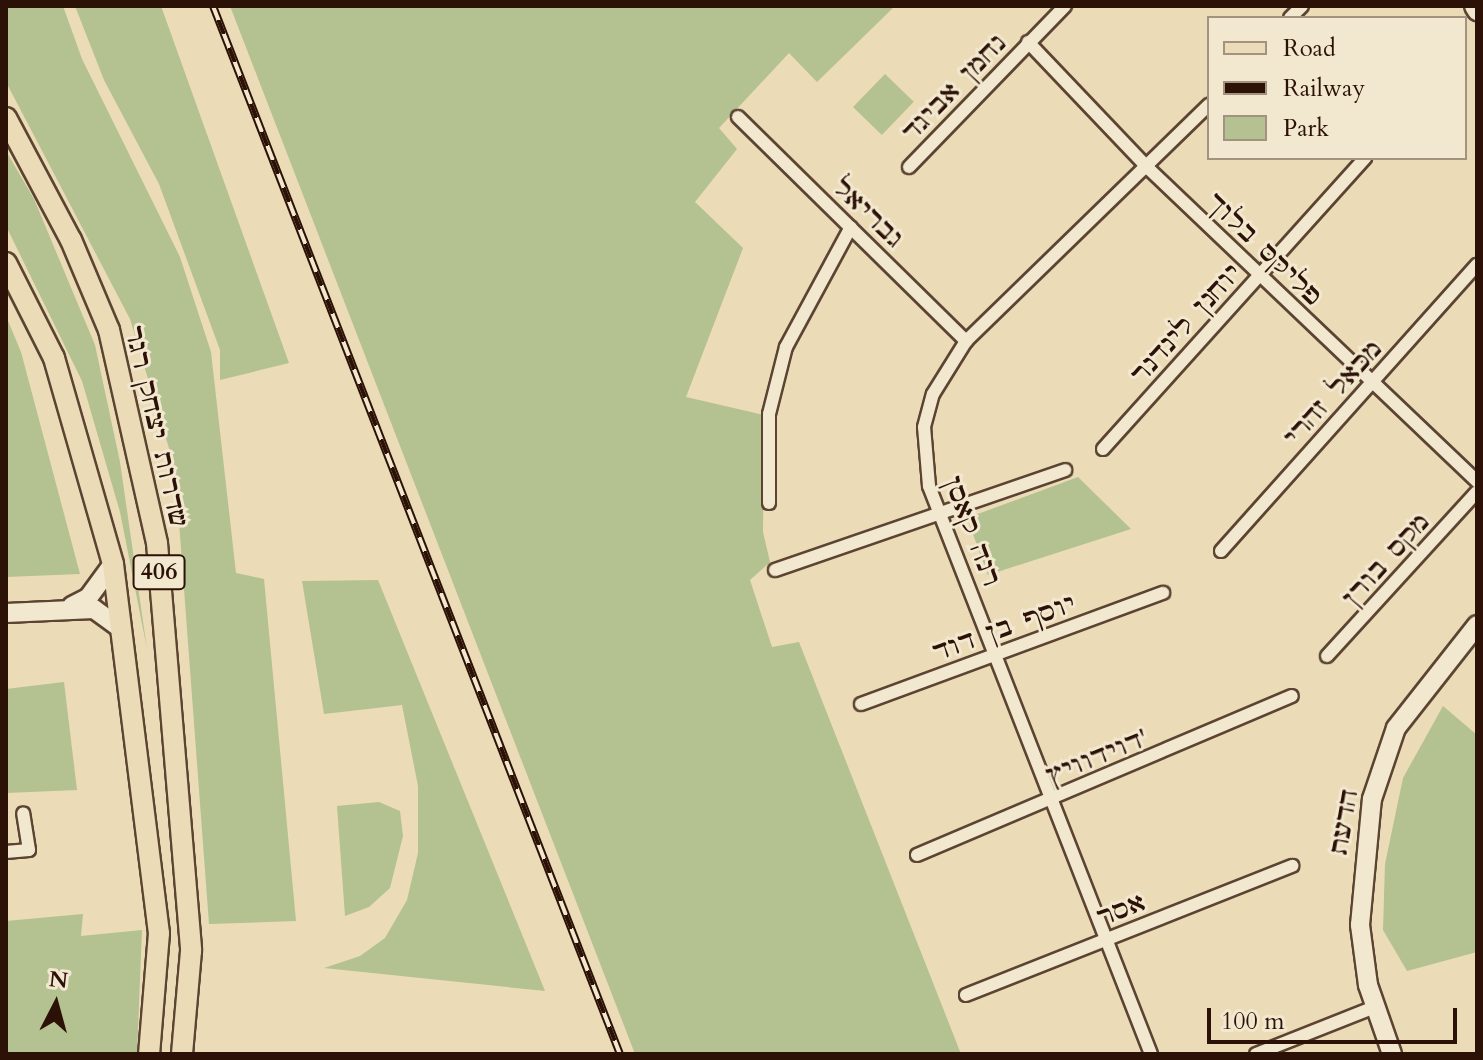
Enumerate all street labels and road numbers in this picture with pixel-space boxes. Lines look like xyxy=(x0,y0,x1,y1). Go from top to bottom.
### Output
street label: נחמן אביגד xyxy=(897,30,1011,146)
street label: גבריאל xyxy=(826,172,910,254)
street label: פליקס בלוך xyxy=(1202,188,1326,310)
street label: יוחנן לינדנר xyxy=(1126,260,1246,388)
street label: שדרות יצחק רגר xyxy=(119,328,193,524)
street label: מכאל זהרי xyxy=(1279,335,1387,451)
street label: רנה קאסן xyxy=(938,474,1006,588)
street label: מקס בורן xyxy=(1338,509,1434,611)
road number: 406 xyxy=(131,552,187,592)
street label: יוסף בן דוד xyxy=(934,590,1074,666)
street label: דוידוויץ' xyxy=(1041,722,1153,792)
street label: הדעת xyxy=(1323,787,1365,857)
street label: אסר xyxy=(1092,887,1150,933)

